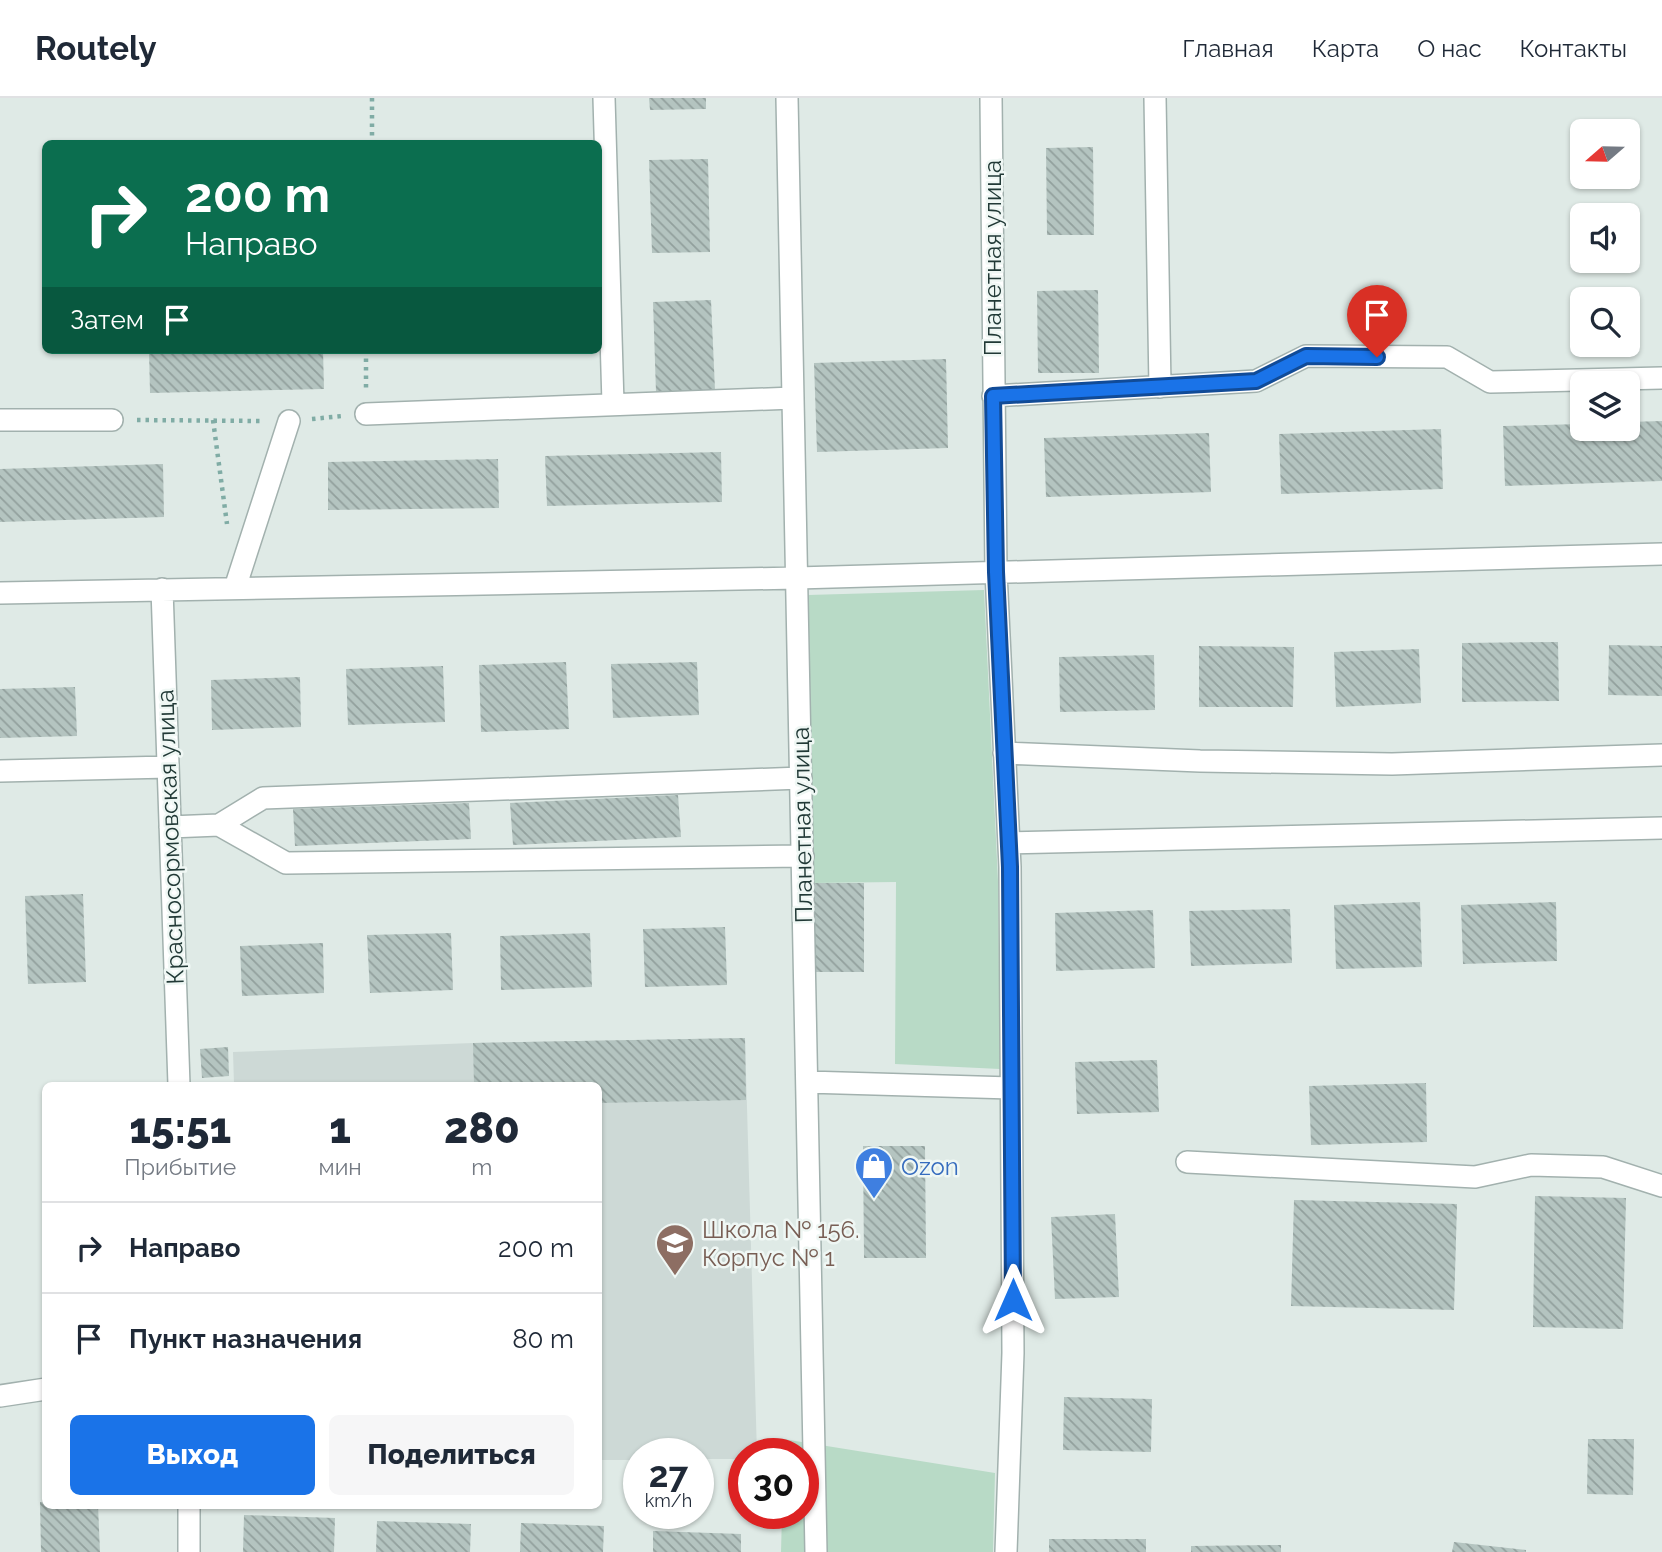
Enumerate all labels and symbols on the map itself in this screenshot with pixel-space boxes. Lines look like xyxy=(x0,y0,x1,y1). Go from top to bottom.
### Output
north arrow xyxy=(1570,119,1640,189)
street label: Планетная улица xyxy=(978,160,1007,356)
pin xyxy=(1347,285,1407,357)
street label: Красносормовская улица xyxy=(150,689,190,985)
street label: Планетная улица xyxy=(786,727,818,923)
shop icon: Ozon xyxy=(853,1145,895,1200)
place label: Ozon xyxy=(901,1152,959,1181)
place label: Школа № 156. Корпус № 1 xyxy=(702,1215,860,1272)
school or university icon: Школа № 156. Корпус № 1 xyxy=(654,1222,696,1277)
position arrow xyxy=(976,1263,1050,1337)
speed limit sign: 30 xyxy=(728,1438,819,1529)

